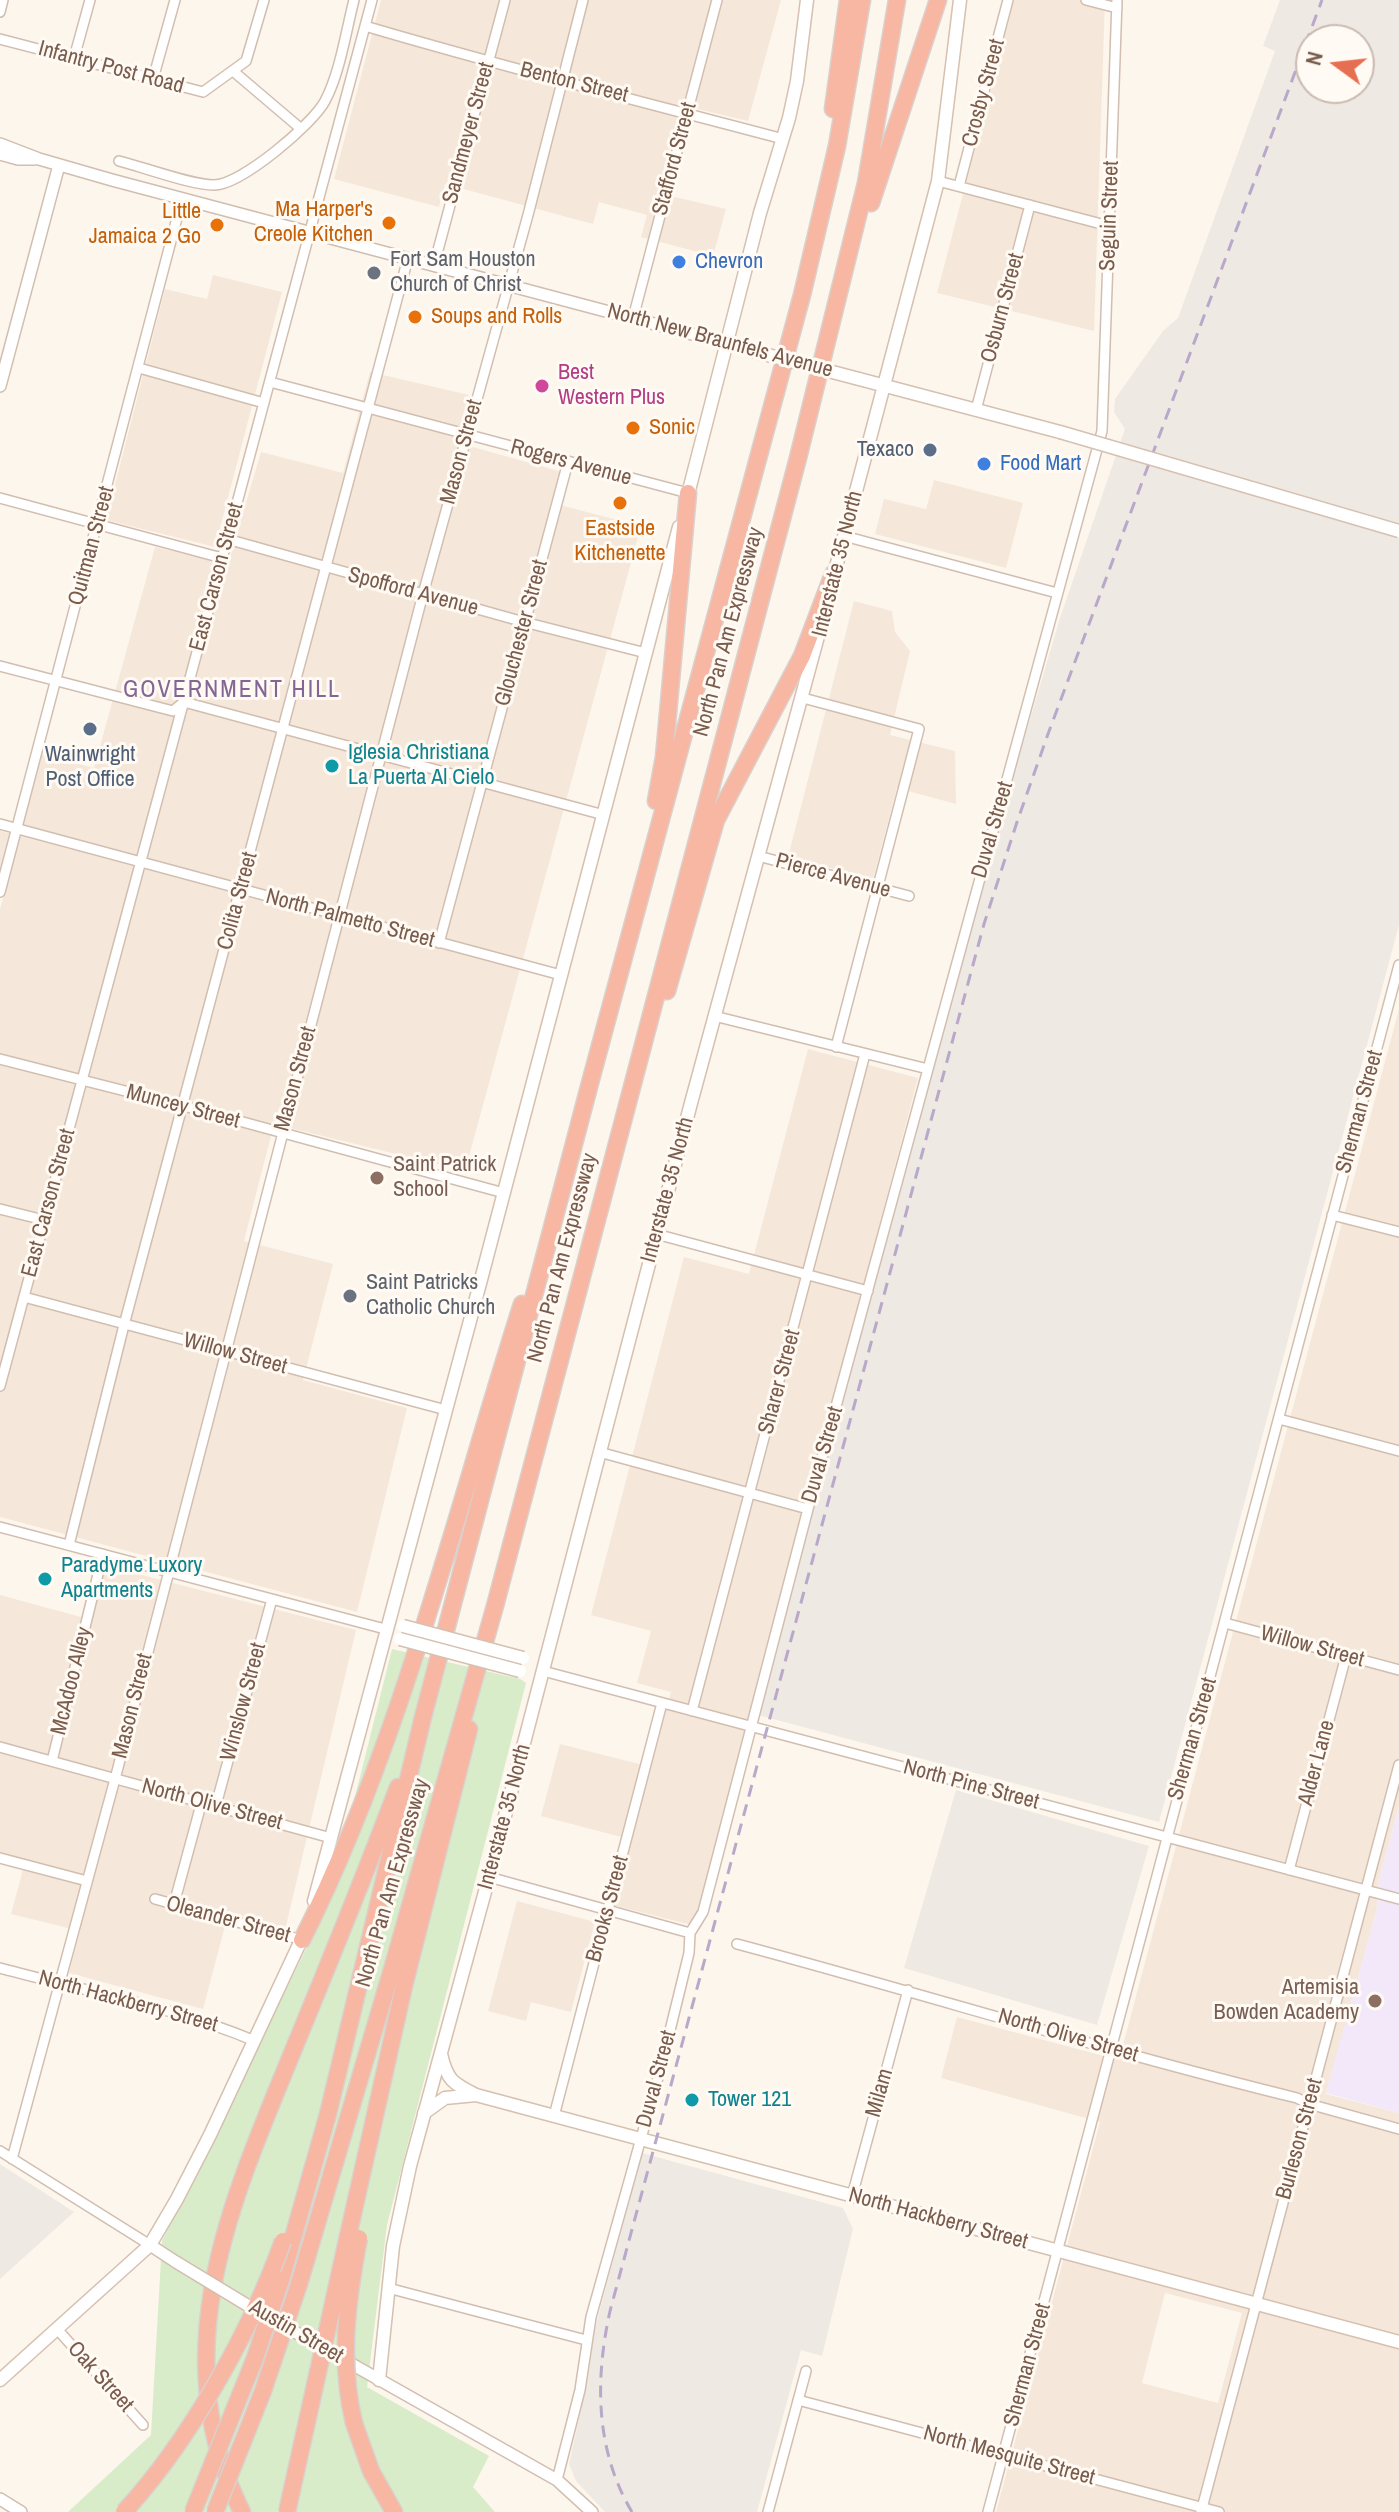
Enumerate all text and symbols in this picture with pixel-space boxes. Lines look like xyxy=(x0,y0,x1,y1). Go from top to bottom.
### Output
north arrow xyxy=(1295,24,1375,104)
street label: Infantry Post Road xyxy=(35,36,187,100)
street label: Crosby Street xyxy=(957,36,1011,150)
text: N xyxy=(1298,48,1330,68)
street label: Benton Street xyxy=(517,57,631,109)
street label: Sandmeyer Street xyxy=(437,59,501,207)
street label: Stafford Street xyxy=(647,100,703,218)
street label: Seguin Street xyxy=(1095,160,1125,272)
place label: Ma Harper's Creole Kitchen xyxy=(254,197,373,248)
place label: Little Jamaica 2 Go xyxy=(89,199,201,250)
marker: Ma Harper's Creole Kitchen xyxy=(380,214,398,232)
marker: Little Jamaica 2 Go xyxy=(208,216,226,234)
place label: Fort Sam Houston Church of Christ xyxy=(390,247,536,298)
place label: Chevron xyxy=(695,249,763,275)
street label: Osburn Street xyxy=(976,250,1030,366)
marker: Chevron xyxy=(670,253,688,271)
marker: Fort Sam Houston Church of Christ xyxy=(365,264,383,282)
street label: North New Braunfels Avenue xyxy=(604,298,836,384)
place label: Soups and Rolls xyxy=(431,304,562,330)
marker: Soups and Rolls xyxy=(406,308,424,326)
place label: Best Western Plus xyxy=(558,360,665,412)
marker: Best Western Plus xyxy=(533,377,551,395)
street label: Mason Street xyxy=(435,397,489,507)
place label: Sonic xyxy=(649,415,695,441)
marker: Sonic xyxy=(624,419,642,437)
street label: Rogers Avenue xyxy=(508,434,634,492)
place label: Texaco xyxy=(857,437,914,463)
marker: Texaco xyxy=(921,441,939,459)
place label: Food Mart xyxy=(1000,451,1081,477)
marker: Food Mart xyxy=(975,455,993,473)
street label: Quitman Street xyxy=(63,483,121,609)
street label: Interstate 35 North xyxy=(807,488,869,640)
marker: Eastside Kitchenette xyxy=(611,494,629,512)
street label: East Carson Street xyxy=(185,500,249,654)
place label: Eastside Kitchenette xyxy=(574,516,666,568)
street label: North Pan Am Expressway xyxy=(688,524,770,740)
street label: Glouchester Street xyxy=(490,557,554,709)
street label: Spofford Avenue xyxy=(345,562,481,622)
district label: GOVERNMENT HILL xyxy=(123,677,341,705)
marker: Wainwright Post Office xyxy=(81,720,99,738)
place label: Iglesia Christiana La Puerta Al Cielo xyxy=(348,740,494,792)
place label: Wainwright Post Office xyxy=(45,742,135,794)
marker: Iglesia Christiana La Puerta Al Cielo xyxy=(323,757,341,775)
street label: Duval Street xyxy=(967,779,1019,881)
street label: Pierce Avenue xyxy=(773,848,893,904)
street label: Colita Street xyxy=(212,849,264,953)
street label: North Palmetto Street xyxy=(263,884,437,954)
street label: Mason Street xyxy=(269,1024,323,1134)
street label: Sherman Street xyxy=(1331,1048,1389,1176)
street label: Muncey Street xyxy=(123,1079,243,1135)
street label: Interstate 35 North xyxy=(636,1114,700,1266)
street label: East Carson Street xyxy=(17,1126,81,1280)
street label: North Pan Am Expressway xyxy=(522,1150,604,1366)
place label: Saint Patrick School xyxy=(393,1152,496,1204)
marker: Saint Patrick School xyxy=(368,1169,386,1187)
place label: Saint Patricks Catholic Church xyxy=(366,1270,495,1322)
marker: Saint Patricks Catholic Church xyxy=(341,1287,359,1305)
street label: Willow Street xyxy=(180,1327,290,1381)
street label: Sharer Street xyxy=(753,1327,807,1437)
street label: Duval Street xyxy=(797,1404,849,1506)
place label: Paradyme Luxory Apartments xyxy=(61,1553,202,1604)
marker: Paradyme Luxory Apartments xyxy=(36,1570,54,1588)
street label: Willow Street xyxy=(1257,1620,1367,1674)
street label: McAdoo Alley xyxy=(46,1624,98,1738)
street label: Winslow Street xyxy=(216,1640,272,1764)
street label: Mason Street xyxy=(107,1651,159,1761)
street label: Sherman Street xyxy=(1163,1675,1223,1803)
street label: Alder Lane xyxy=(1293,1717,1341,1809)
street label: Interstate 35 North xyxy=(473,1741,537,1893)
street label: North Pine Street xyxy=(900,1754,1042,1816)
street label: North Olive Street xyxy=(139,1774,285,1836)
street label: North Pan Am Expressway xyxy=(351,1776,435,1990)
street label: Brooks Street xyxy=(581,1853,635,1965)
street label: Oleander Street xyxy=(163,1891,293,1949)
street label: North Hackberry Street xyxy=(35,1965,221,2039)
place label: Artemisia Bowden Academy xyxy=(1214,1975,1359,2026)
marker: Artemisia Bowden Academy xyxy=(1366,1992,1384,2010)
street label: North Olive Street xyxy=(995,2003,1141,2069)
street label: Duval Street xyxy=(631,2028,683,2130)
street label: Milam xyxy=(861,2066,899,2120)
street label: Burleson Street xyxy=(1271,2076,1329,2202)
place label: Tower 121 xyxy=(708,2087,791,2113)
marker: Tower 121 xyxy=(683,2091,701,2109)
street label: North Hackberry Street xyxy=(845,2182,1031,2256)
street label: Austin Street xyxy=(244,2294,348,2370)
street label: Sherman Street xyxy=(999,2301,1057,2429)
street label: Oak Street xyxy=(61,2336,139,2418)
street label: North Mesquite Street xyxy=(920,2420,1098,2492)

